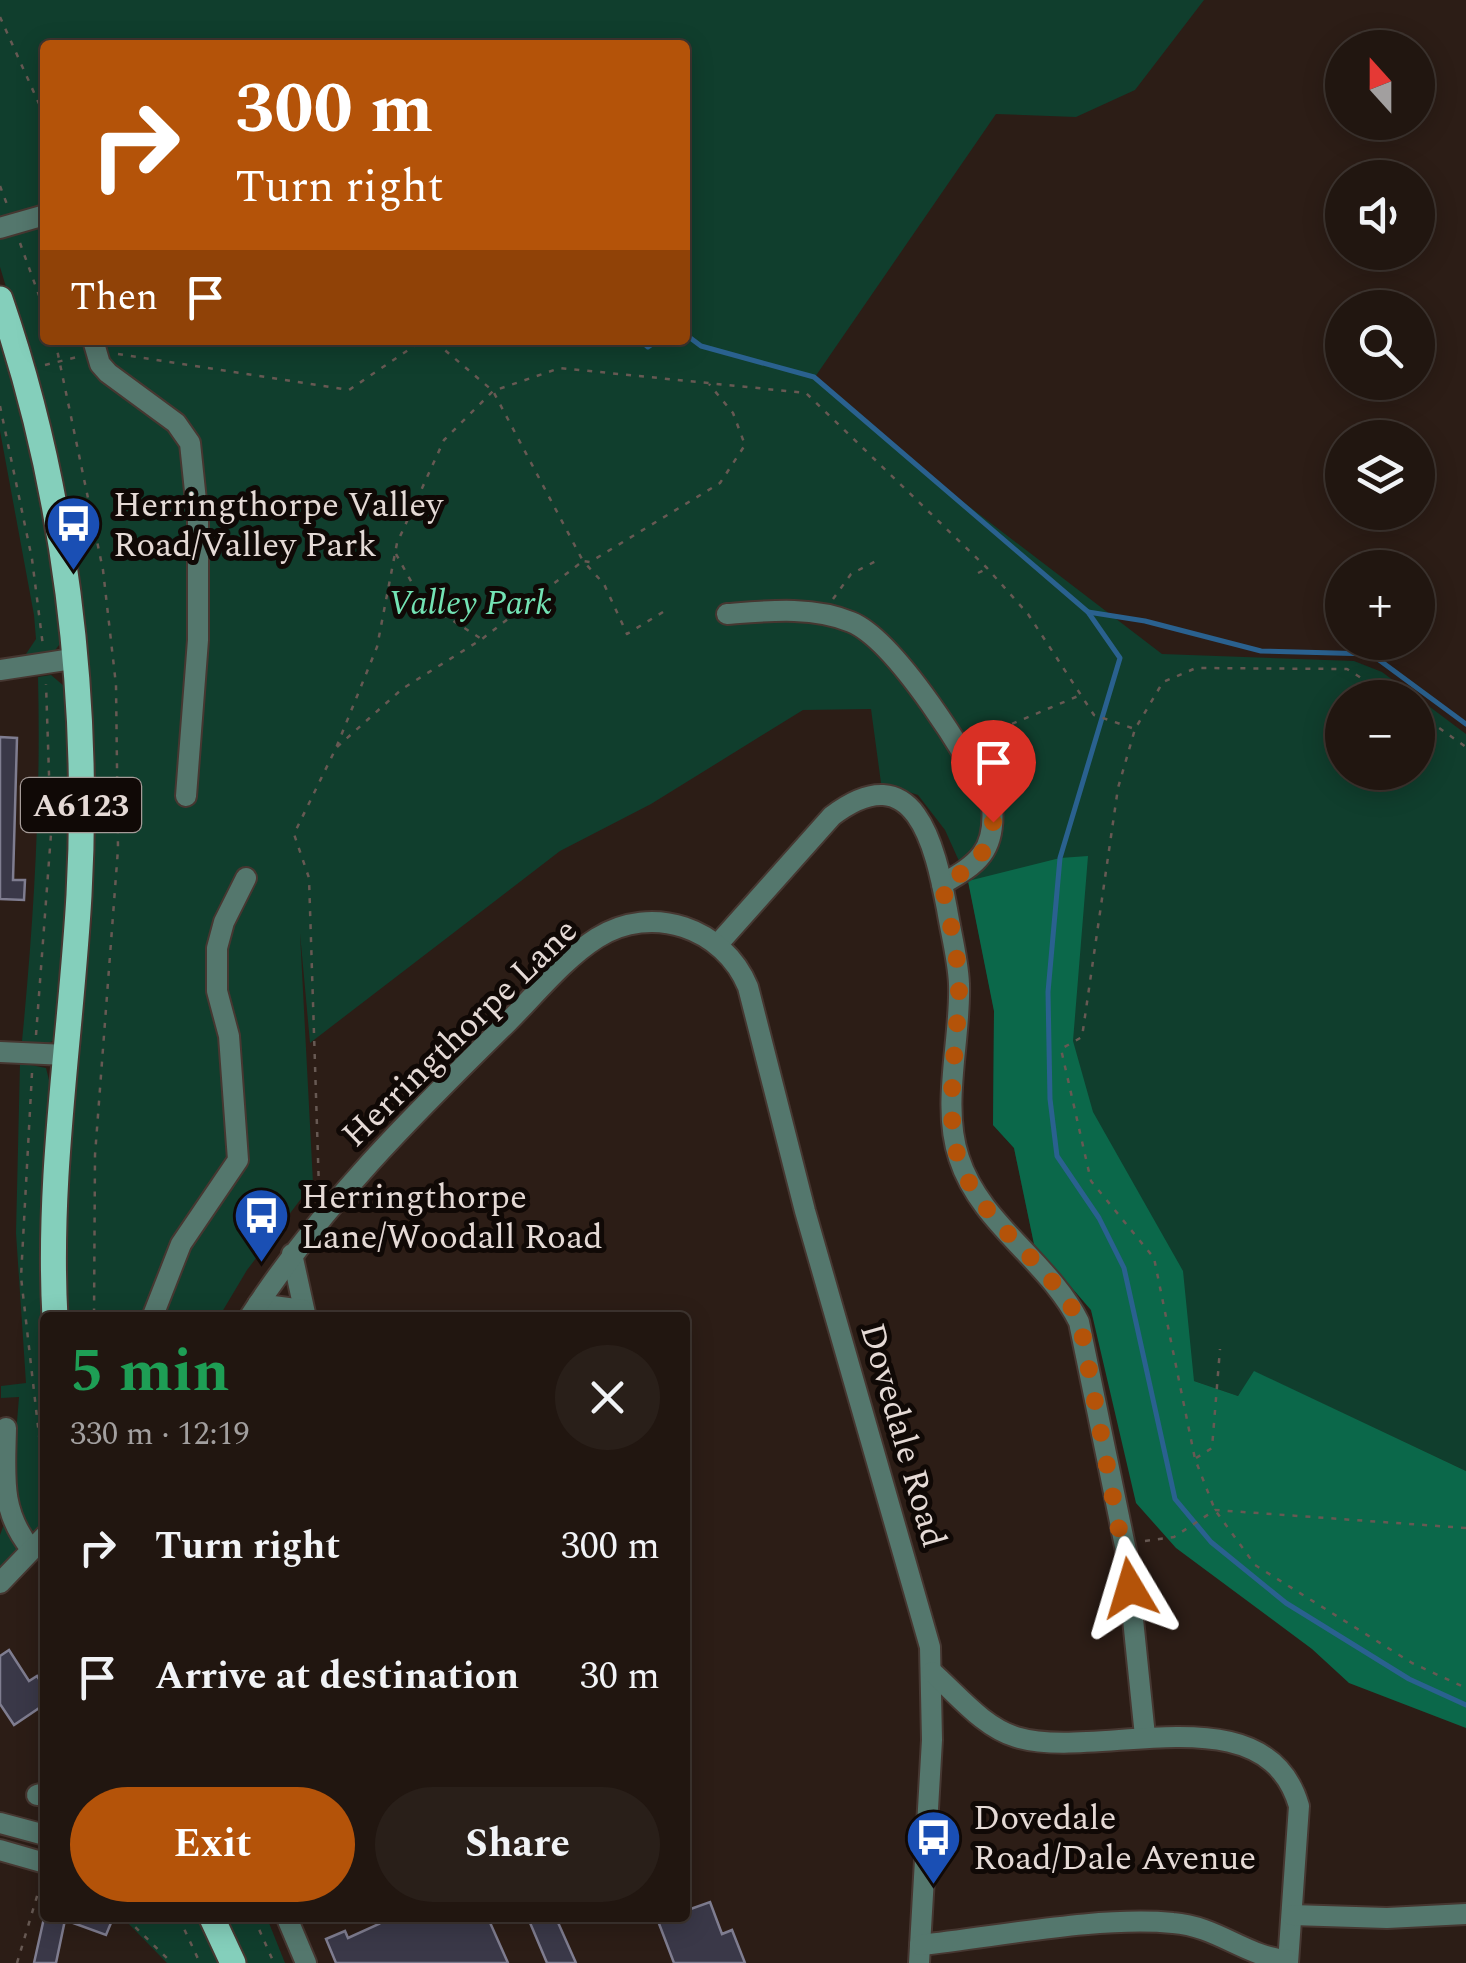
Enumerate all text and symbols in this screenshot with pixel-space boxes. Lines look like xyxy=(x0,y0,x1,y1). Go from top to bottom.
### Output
north arrow xyxy=(1325,30,1435,140)
map controls xyxy=(1325,30,1435,790)
text: 300 m xyxy=(235,57,433,163)
icon: right xyxy=(70,80,200,210)
text: Turn right xyxy=(235,153,444,222)
button: sound xyxy=(1325,160,1435,270)
text: Then xyxy=(70,269,158,327)
icon: arrive xyxy=(178,270,233,325)
button: search xyxy=(1325,290,1435,400)
button: layers xyxy=(1325,420,1435,530)
place label: Herringthorpe Valley Road/Valley Park xyxy=(113,479,444,572)
bus stop icon: Herringthorpe Valley Road/Valley Park xyxy=(44,494,104,573)
button: + xyxy=(1325,550,1435,660)
park label: Valley Park xyxy=(388,577,552,630)
button: − xyxy=(1325,680,1435,790)
pin xyxy=(951,720,1036,823)
icon: arrive xyxy=(966,735,1021,790)
road number: A6123 xyxy=(21,778,141,832)
street label: Herringthorpe Lane xyxy=(330,906,590,1160)
place label: Herringthorpe Lane/Woodall Road xyxy=(301,1171,603,1264)
bus stop icon: Herringthorpe Lane/Woodall Road xyxy=(232,1186,292,1265)
street label: Dovedale Road xyxy=(845,1317,960,1554)
text: 5 min xyxy=(70,1326,230,1418)
button: close xyxy=(555,1345,660,1450)
text: 330 m · 12:19 xyxy=(70,1410,250,1459)
text: Turn right xyxy=(155,1518,340,1576)
text: 300 m xyxy=(561,1518,660,1576)
icon: right xyxy=(70,1520,125,1575)
position arrow xyxy=(1078,1536,1182,1640)
text: Arrive at destination xyxy=(155,1648,519,1706)
text: 30 m xyxy=(580,1648,660,1706)
icon: arrive xyxy=(70,1650,125,1705)
button: Exit xyxy=(70,1787,355,1902)
button: Share xyxy=(375,1787,660,1902)
place label: Dovedale Road/Dale Avenue xyxy=(973,1792,1256,1885)
bus stop icon: Dovedale Road/Dale Avenue xyxy=(904,1807,964,1886)

